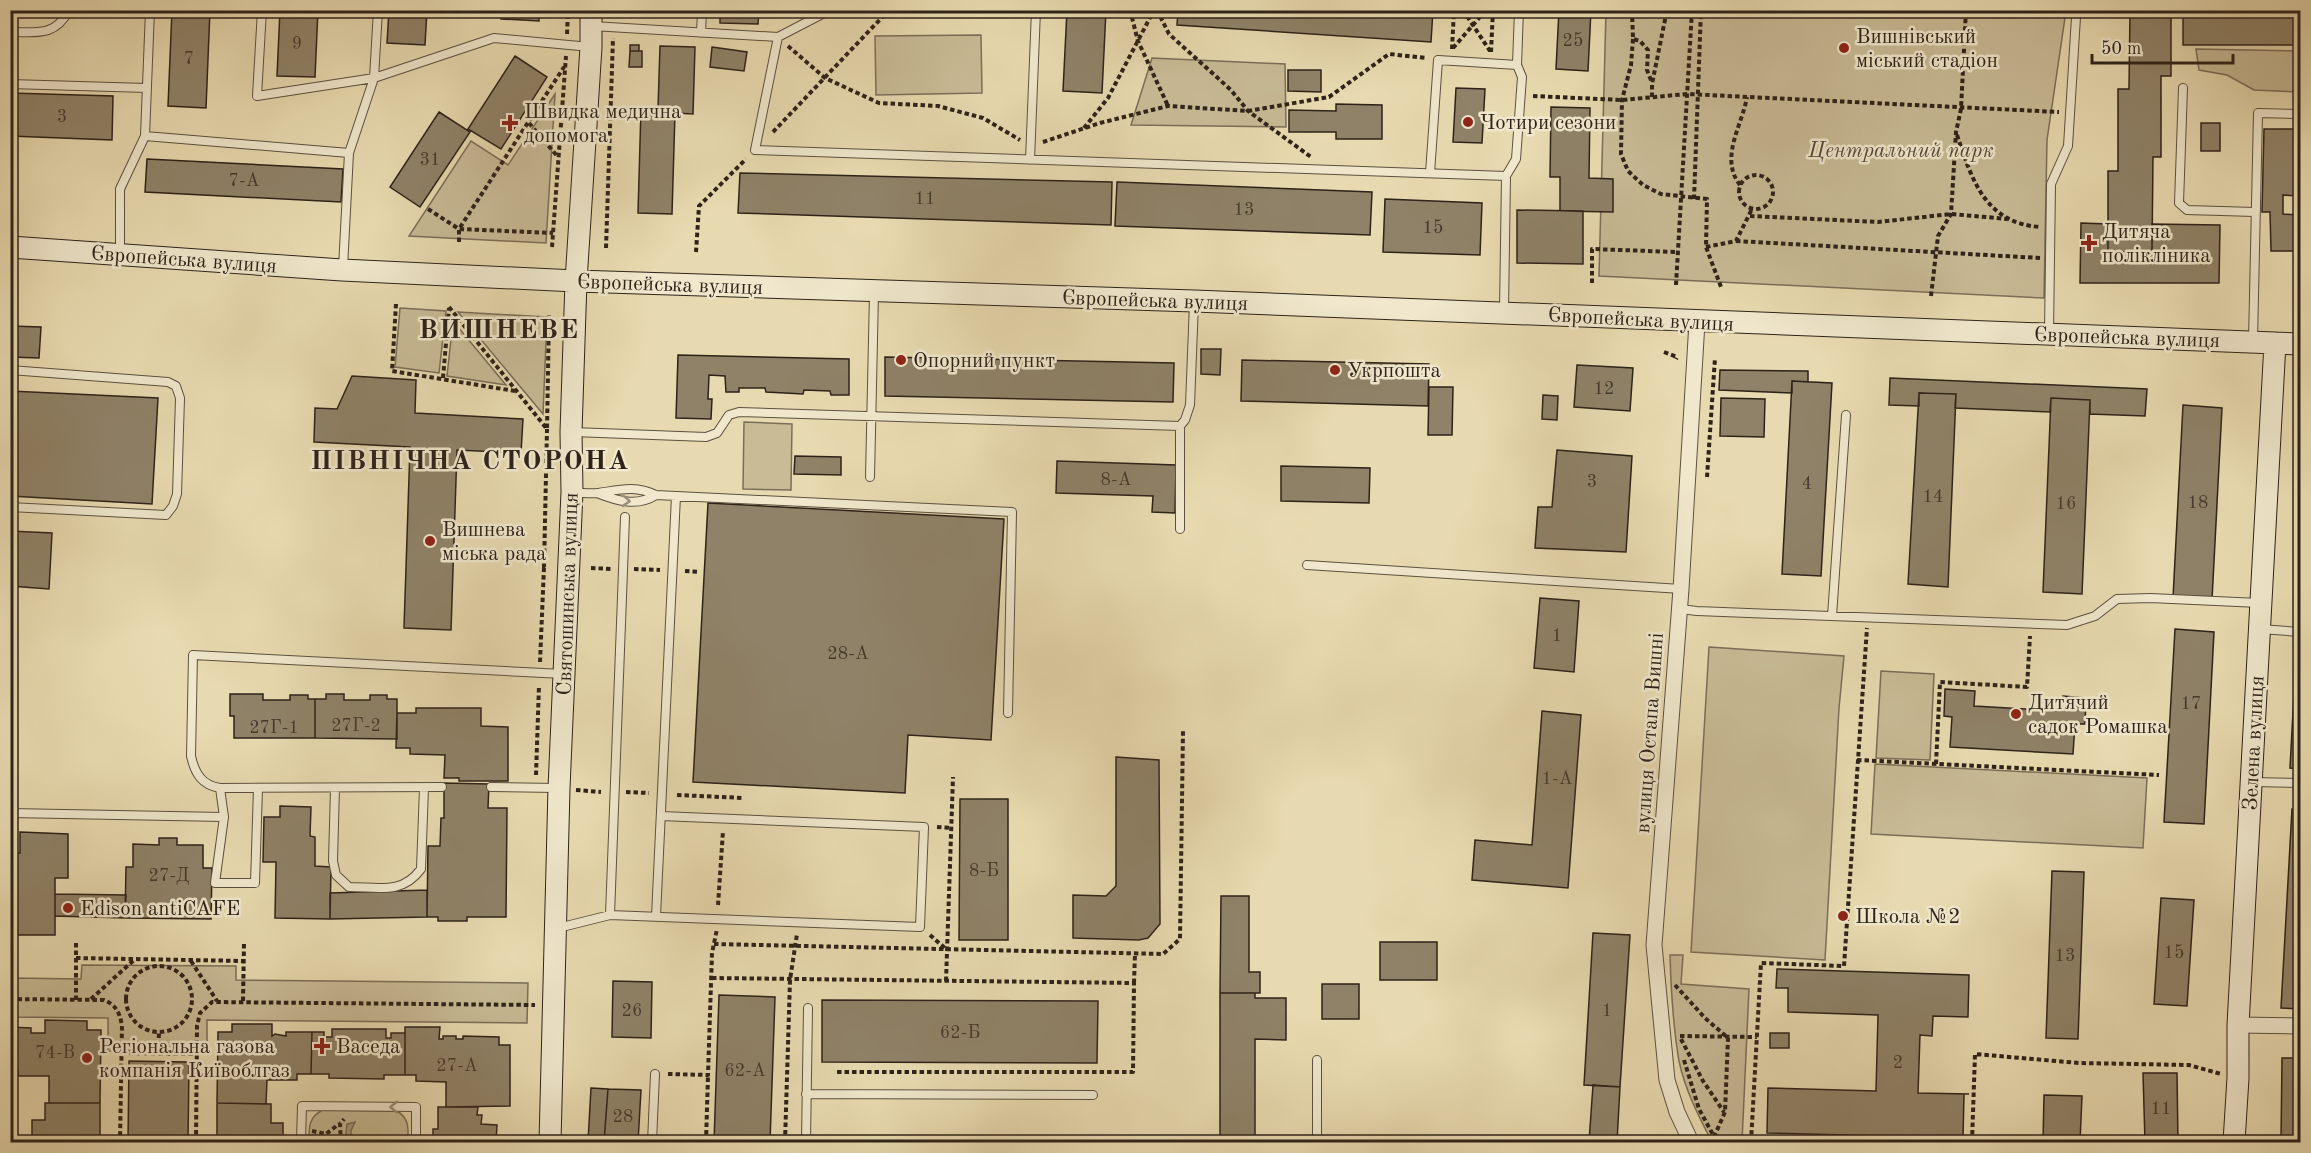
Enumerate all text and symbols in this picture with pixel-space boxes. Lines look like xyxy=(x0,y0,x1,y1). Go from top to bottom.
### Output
place label: Вишнівський міський стадіон xyxy=(1856,27,1998,72)
scale bar xyxy=(2092,27,2233,65)
house number: 25 xyxy=(1563,32,1583,50)
house number: 9 xyxy=(292,35,302,53)
text: 50 m xyxy=(2101,40,2141,58)
marker: Вишнівський міський стадіон xyxy=(1837,41,1851,55)
house number: 7 xyxy=(184,50,194,68)
place label: Швидка медична допомога xyxy=(524,102,681,147)
house number: 3 xyxy=(57,108,67,126)
place label: Чотири сезони xyxy=(1480,113,1616,134)
marker: Швидка медична допомога xyxy=(501,114,519,132)
marker: Чотири сезони xyxy=(1461,115,1475,129)
park label: Центральний парк xyxy=(1807,141,1994,162)
house number: 31 xyxy=(420,151,440,169)
house number: 7-А xyxy=(229,172,260,190)
house number: 11 xyxy=(915,190,935,208)
house number: 13 xyxy=(1234,201,1254,219)
house number: 15 xyxy=(1423,219,1443,237)
place label: Дитяча полікліника xyxy=(2102,222,2211,267)
marker: Дитяча полікліника xyxy=(2080,234,2098,252)
street label: Європейська вулиця xyxy=(90,244,278,277)
street label: Європейська вулиця xyxy=(576,272,763,299)
street label: Європейська вулиця xyxy=(1061,288,1248,315)
street label: Європейська вулиця xyxy=(1547,305,1735,336)
district label: ВИШНЕВЕ xyxy=(418,317,580,344)
street label: Європейська вулиця xyxy=(2033,325,2220,352)
place label: Опорний пункт xyxy=(913,351,1055,372)
marker: Опорний пункт xyxy=(894,353,908,367)
place label: Укрпошта xyxy=(1347,361,1441,382)
marker: Укрпошта xyxy=(1328,363,1342,377)
house number: 12 xyxy=(1594,380,1614,398)
district label: ПІВНІЧНА СТОРОНА xyxy=(310,448,630,475)
house number: 8-А xyxy=(1101,471,1132,489)
house number: 3 xyxy=(1587,473,1597,491)
house number: 4 xyxy=(1802,475,1812,493)
house number: 14 xyxy=(1923,488,1943,506)
street label: Святошинська вулиця xyxy=(554,492,583,696)
one-way arrow xyxy=(622,494,631,507)
house number: 18 xyxy=(2188,494,2208,512)
house number: 16 xyxy=(2056,495,2076,513)
place label: Вишнева міська рада xyxy=(442,520,546,565)
marker: Вишнева міська рада xyxy=(423,534,437,548)
house number: 1 xyxy=(1552,627,1562,645)
street label: вулиця Остапа Вишні xyxy=(1633,632,1668,834)
house number: 28-А xyxy=(827,645,869,663)
street label: Зелена вулиця xyxy=(2240,675,2269,811)
place label: Дитячий садок Ромашка xyxy=(2028,693,2168,738)
house number: 17 xyxy=(2181,695,2201,713)
marker: Дитячий садок Ромашка xyxy=(2009,707,2023,721)
house number: 27Г-2 xyxy=(331,717,381,735)
house number: 27Г-1 xyxy=(249,719,299,737)
house number: 1-А xyxy=(1542,770,1573,788)
house number: 8-Б xyxy=(969,862,999,880)
house number: 27-Д xyxy=(149,867,189,885)
place label: Edison antiCAFE xyxy=(80,899,240,920)
marker: Edison antiCAFE xyxy=(61,901,75,915)
place label: Школа №2 xyxy=(1855,907,1961,928)
marker: Школа №2 xyxy=(1836,909,1850,923)
house number: 15 xyxy=(2164,944,2184,962)
house number: 13 xyxy=(2055,947,2075,965)
house number: 26 xyxy=(622,1002,642,1020)
house number: 1 xyxy=(1602,1002,1612,1020)
house number: 62-Б xyxy=(940,1024,980,1042)
place label: Регіональна газова компанія Київоблгаз xyxy=(99,1037,290,1082)
marker: Васеда xyxy=(313,1037,331,1055)
place label: Васеда xyxy=(336,1037,400,1058)
house number: 74-В xyxy=(35,1044,75,1062)
marker: Регіональна газова компанія Київоблгаз xyxy=(80,1051,94,1065)
house number: 2 xyxy=(1893,1054,1903,1072)
house number: 27-А xyxy=(436,1057,478,1075)
house number: 62-А xyxy=(724,1062,766,1080)
house number: 11 xyxy=(2151,1100,2171,1118)
one-way arrow xyxy=(389,1101,398,1113)
house number: 28 xyxy=(613,1108,633,1126)

